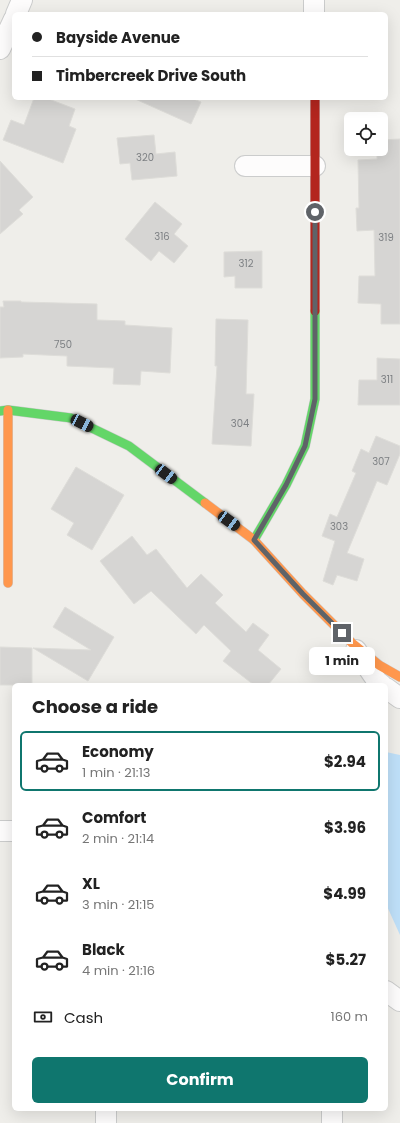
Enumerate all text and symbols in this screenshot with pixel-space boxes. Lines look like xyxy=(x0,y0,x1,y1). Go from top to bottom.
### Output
text: Bayside Avenue xyxy=(56,27,180,48)
text: Timbercreek Drive South xyxy=(56,65,246,86)
map controls xyxy=(344,112,388,156)
button: locate xyxy=(344,112,388,156)
house number: 320 xyxy=(136,150,154,165)
route start xyxy=(306,203,324,221)
house number: 316 xyxy=(154,229,170,244)
house number: 319 xyxy=(378,230,394,245)
house number: 312 xyxy=(239,256,254,271)
house number: 750 xyxy=(54,337,72,352)
house number: 311 xyxy=(381,372,393,387)
car xyxy=(69,412,95,434)
house number: 304 xyxy=(231,416,249,431)
house number: 307 xyxy=(372,454,390,469)
car xyxy=(153,462,179,486)
car xyxy=(216,509,242,533)
house number: 303 xyxy=(330,519,348,534)
route end xyxy=(333,624,351,642)
callout: 1 min xyxy=(309,647,375,675)
text: 1 min xyxy=(325,651,359,670)
text: Choose a ride xyxy=(32,694,158,719)
text: Economy xyxy=(82,741,154,762)
icon: car xyxy=(34,743,70,779)
text: $2.94 xyxy=(324,751,366,772)
text: 1 min · 21:13 xyxy=(82,763,150,782)
text: Comfort xyxy=(82,807,146,828)
icon: car xyxy=(34,809,70,845)
text: $3.96 xyxy=(324,817,366,838)
text: 2 min · 21:14 xyxy=(82,829,154,848)
text: XL xyxy=(82,873,100,894)
icon: car xyxy=(34,875,70,911)
text: $4.99 xyxy=(323,883,366,904)
text: 3 min · 21:15 xyxy=(82,895,154,914)
text: Black xyxy=(82,939,125,960)
icon: car xyxy=(34,941,70,977)
text: $5.27 xyxy=(326,949,366,970)
text: 4 min · 21:16 xyxy=(82,961,155,980)
icon: cash xyxy=(32,1006,54,1028)
text: Cash xyxy=(64,1007,103,1028)
text: 160 m xyxy=(331,1007,368,1026)
button: Confirm xyxy=(32,1057,368,1103)

